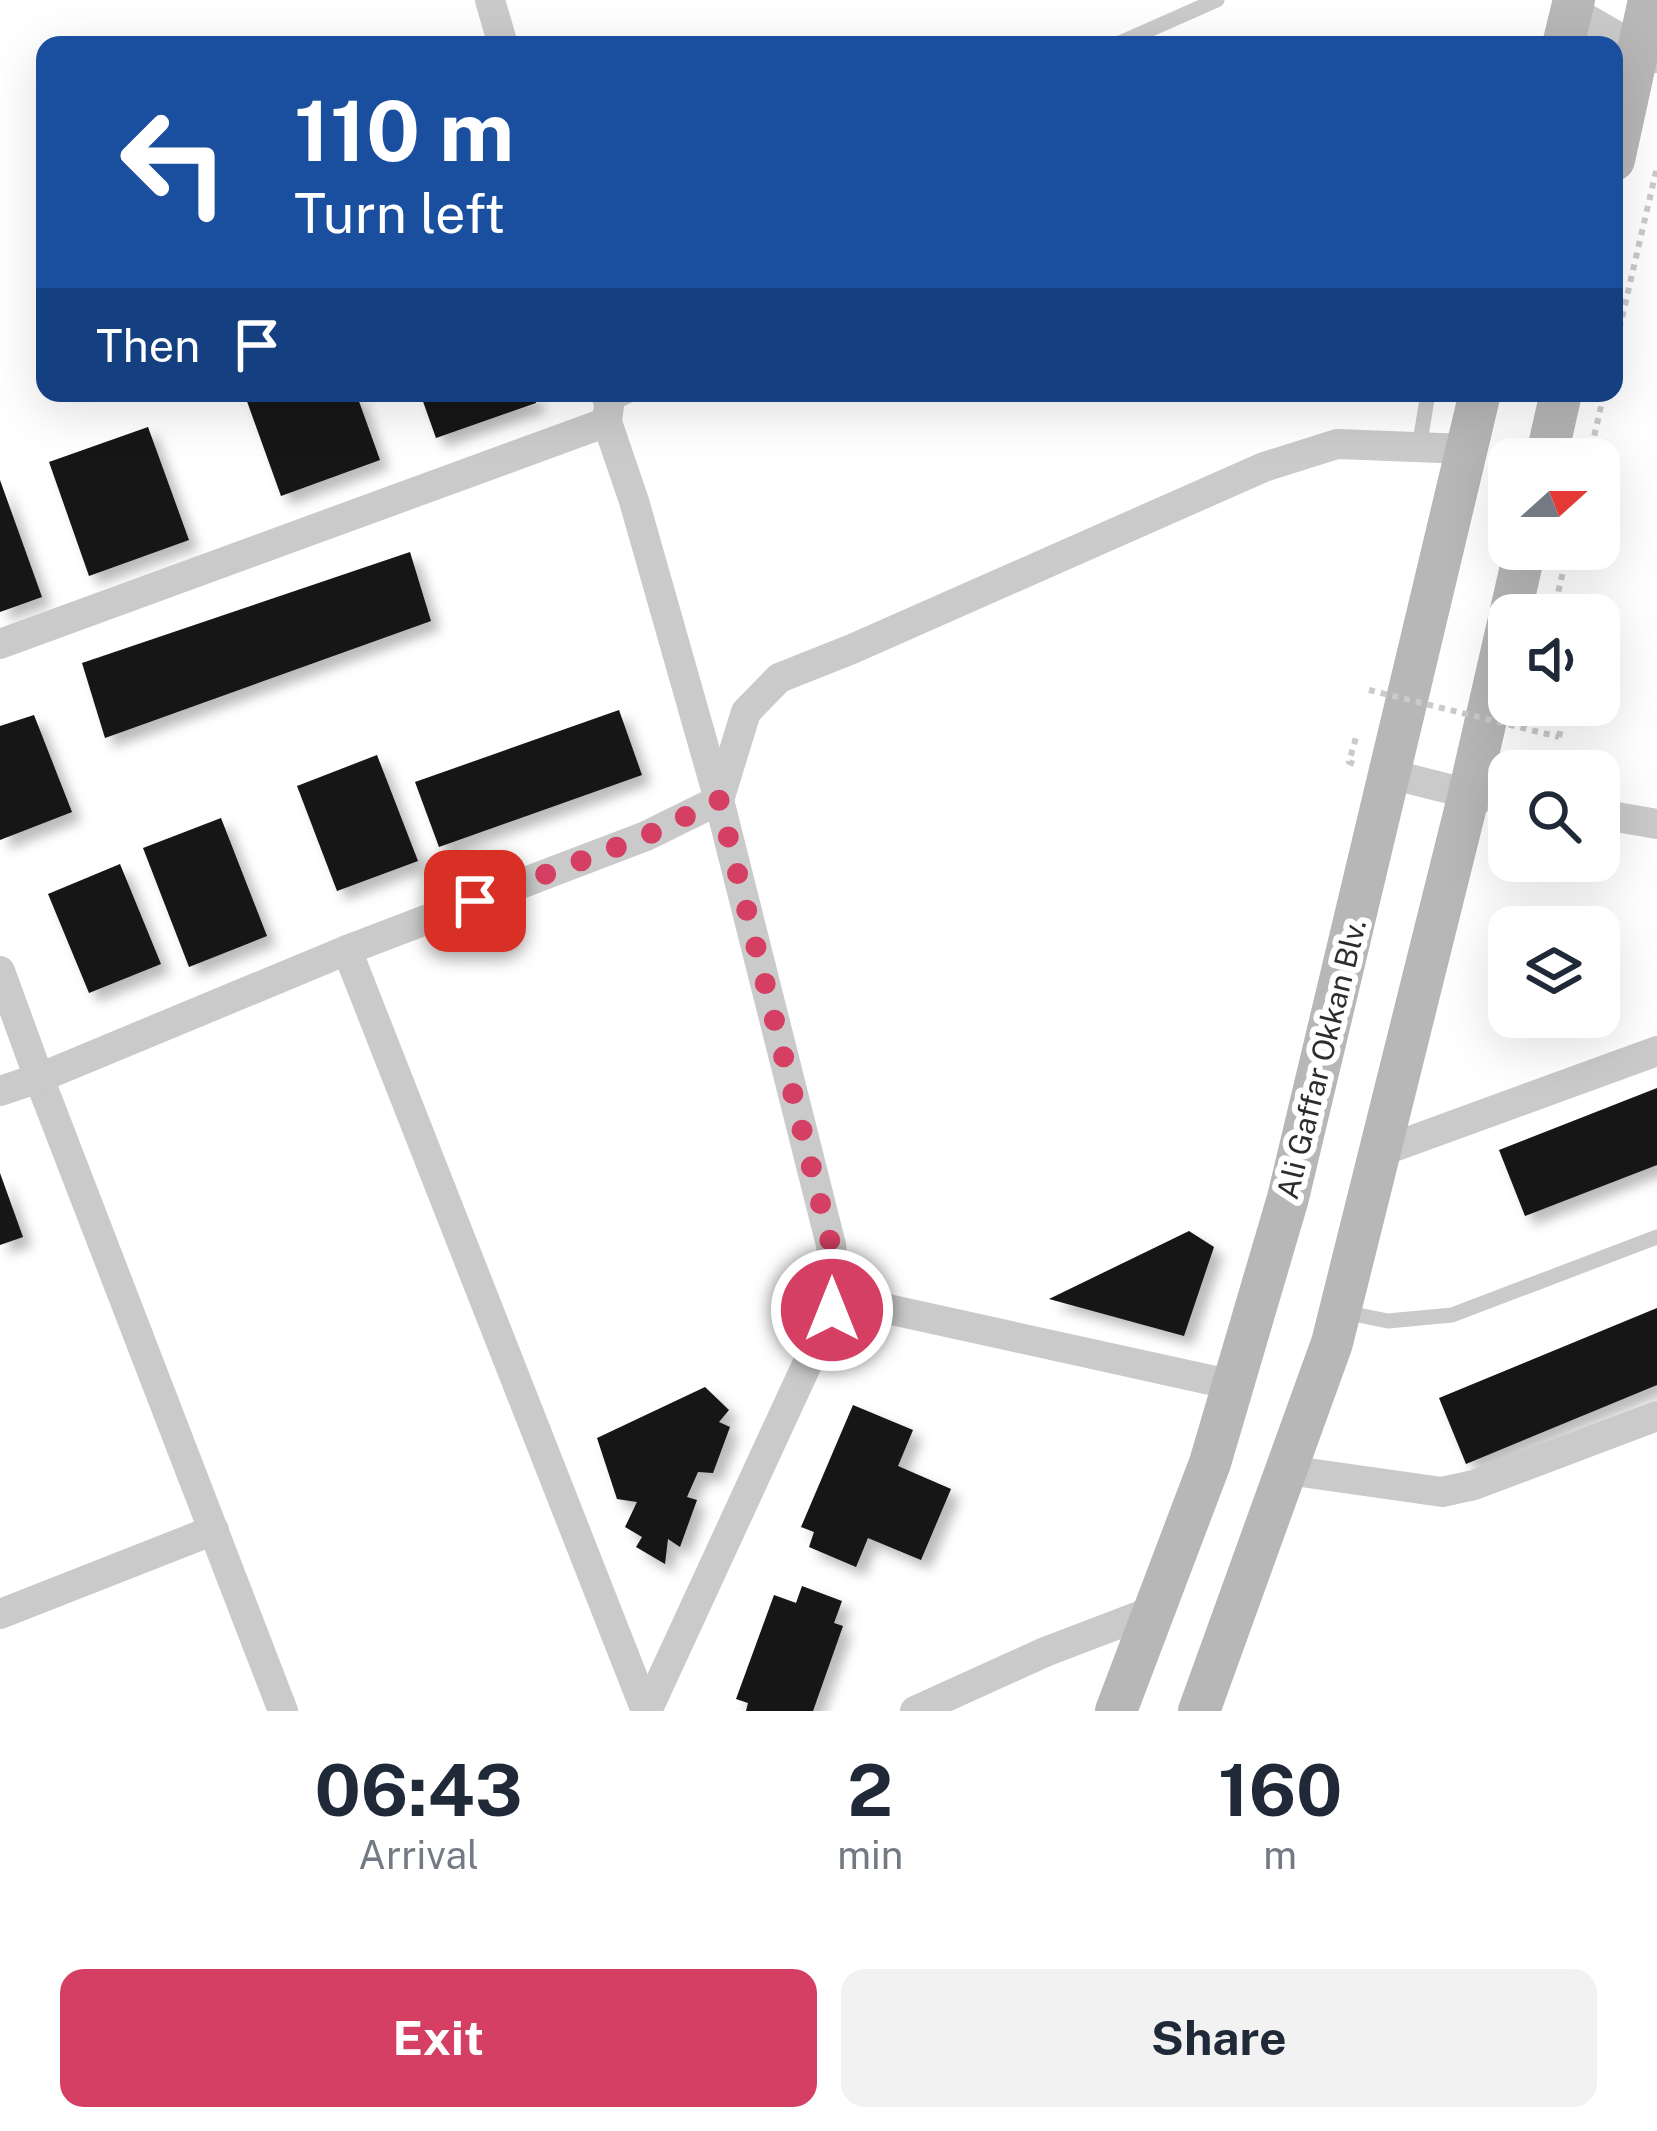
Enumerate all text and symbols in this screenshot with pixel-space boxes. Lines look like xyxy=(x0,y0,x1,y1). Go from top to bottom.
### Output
text: 110 m xyxy=(294,81,514,180)
icon: left xyxy=(96,84,252,240)
text: Turn left xyxy=(294,182,505,245)
icon: arrive xyxy=(224,312,290,378)
text: Then xyxy=(96,319,200,372)
north arrow xyxy=(1488,438,1620,570)
map controls xyxy=(1488,438,1620,1038)
button: sound xyxy=(1488,594,1620,726)
button: search xyxy=(1488,750,1620,882)
pin xyxy=(424,850,526,952)
icon: arrive xyxy=(442,868,508,934)
button: layers xyxy=(1488,906,1620,1038)
street label: Ali Gaffar Okkan Blv. xyxy=(1269,915,1373,1203)
position arrow xyxy=(769,1247,895,1373)
text: 06:43 xyxy=(315,1748,523,1832)
text: 2 xyxy=(847,1748,893,1832)
text: 160 xyxy=(1218,1748,1342,1832)
text: Arrival xyxy=(358,1832,479,1878)
text: min xyxy=(837,1832,903,1878)
text: m xyxy=(1263,1832,1297,1878)
button: Exit xyxy=(60,1969,817,2107)
button: Share xyxy=(841,1969,1597,2107)

